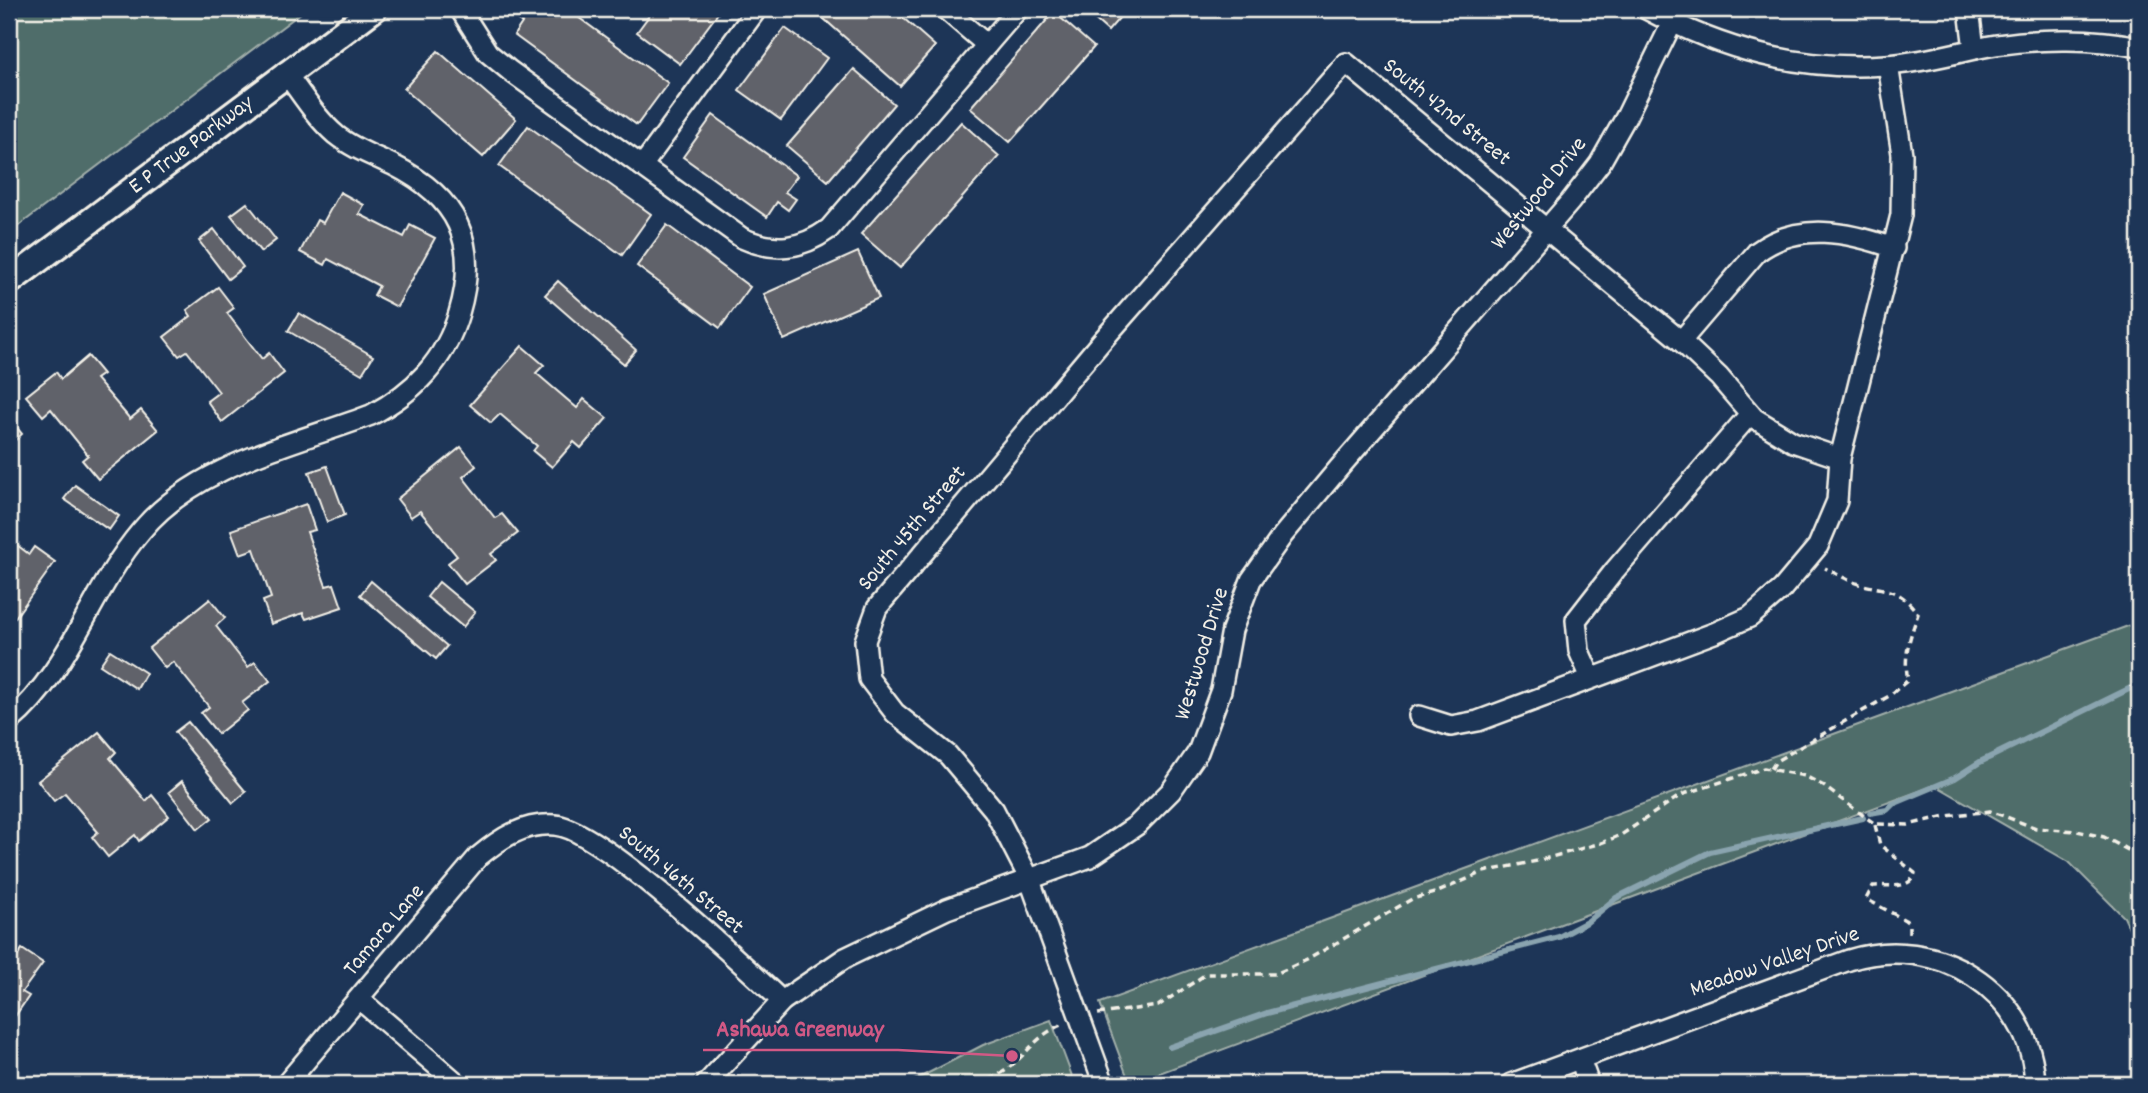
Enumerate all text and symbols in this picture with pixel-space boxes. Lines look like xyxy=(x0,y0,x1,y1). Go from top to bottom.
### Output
street label: South 42nd Street xyxy=(1375,51,1517,175)
street label: E P True Parkway xyxy=(122,87,262,203)
street label: Westwood Drive xyxy=(1484,130,1596,258)
street label: South 45th Street xyxy=(851,459,975,599)
street label: Westwood Drive xyxy=(1167,584,1239,724)
street label: South 46th Street xyxy=(610,818,750,944)
street label: Tamara Lane xyxy=(336,877,434,985)
street label: Meadow Valley Drive xyxy=(1686,919,1864,1007)
callout: Ashawa Greenway xyxy=(703,1005,898,1050)
text: Ashawa Greenway xyxy=(716,1014,885,1048)

